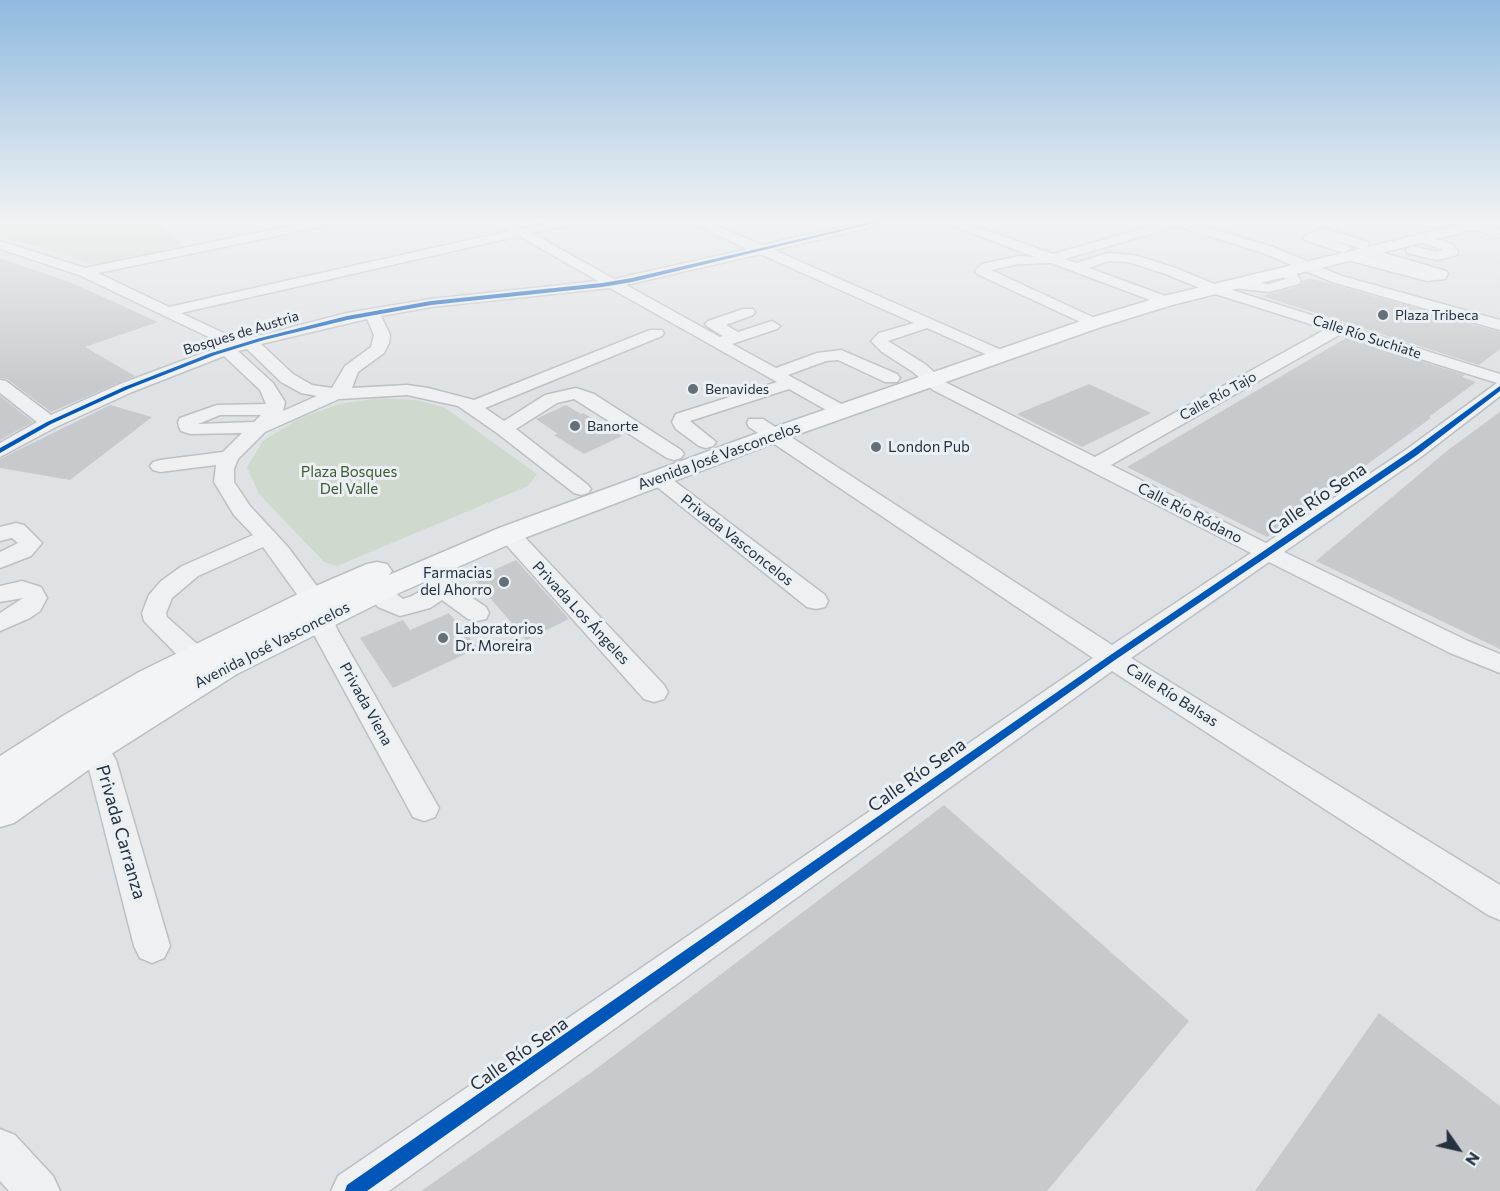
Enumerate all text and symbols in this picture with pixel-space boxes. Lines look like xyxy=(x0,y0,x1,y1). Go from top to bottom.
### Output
street label: Bosques de Austria xyxy=(181,307,301,359)
place label: Plaza Tribeca xyxy=(1395,307,1479,323)
marker: Plaza Tribeca xyxy=(1376,308,1390,322)
street label: Calle Río Suchiate xyxy=(1311,312,1423,362)
street label: Calle Río Tajo xyxy=(1177,368,1259,424)
place label: Benavides xyxy=(705,381,769,397)
marker: Benavides xyxy=(686,382,700,396)
place label: Banorte xyxy=(587,418,638,434)
street label: Avenida José Vasconcelos xyxy=(635,418,803,494)
marker: Banorte xyxy=(568,419,582,433)
place label: London Pub xyxy=(888,438,970,456)
marker: London Pub xyxy=(869,440,883,454)
street label: Calle Río Sena xyxy=(1263,458,1371,540)
park label: Plaza Bosques Del Valle xyxy=(301,463,397,498)
street label: Calle Río Ródano xyxy=(1135,479,1245,547)
street label: Privada Vasconcelos xyxy=(677,490,797,590)
street label: Privada Los Ángeles xyxy=(529,558,633,668)
place label: Farmacias del Ahorro xyxy=(420,564,492,599)
marker: Farmacias del Ahorro xyxy=(497,575,511,589)
street label: Avenida José Vasconcelos xyxy=(191,598,353,692)
place label: Laboratorios Dr. Moreira xyxy=(455,620,543,655)
marker: Laboratorios Dr. Moreira xyxy=(436,631,450,645)
street label: Privada Viena xyxy=(336,659,396,749)
street label: Calle Río Balsas xyxy=(1123,660,1221,730)
street label: Calle Río Sena xyxy=(864,733,970,817)
street label: Privada Carranza xyxy=(91,762,151,902)
street label: Calle Río Sena xyxy=(466,1012,572,1096)
north arrow xyxy=(1428,1119,1488,1179)
text: N xyxy=(1462,1149,1485,1170)

